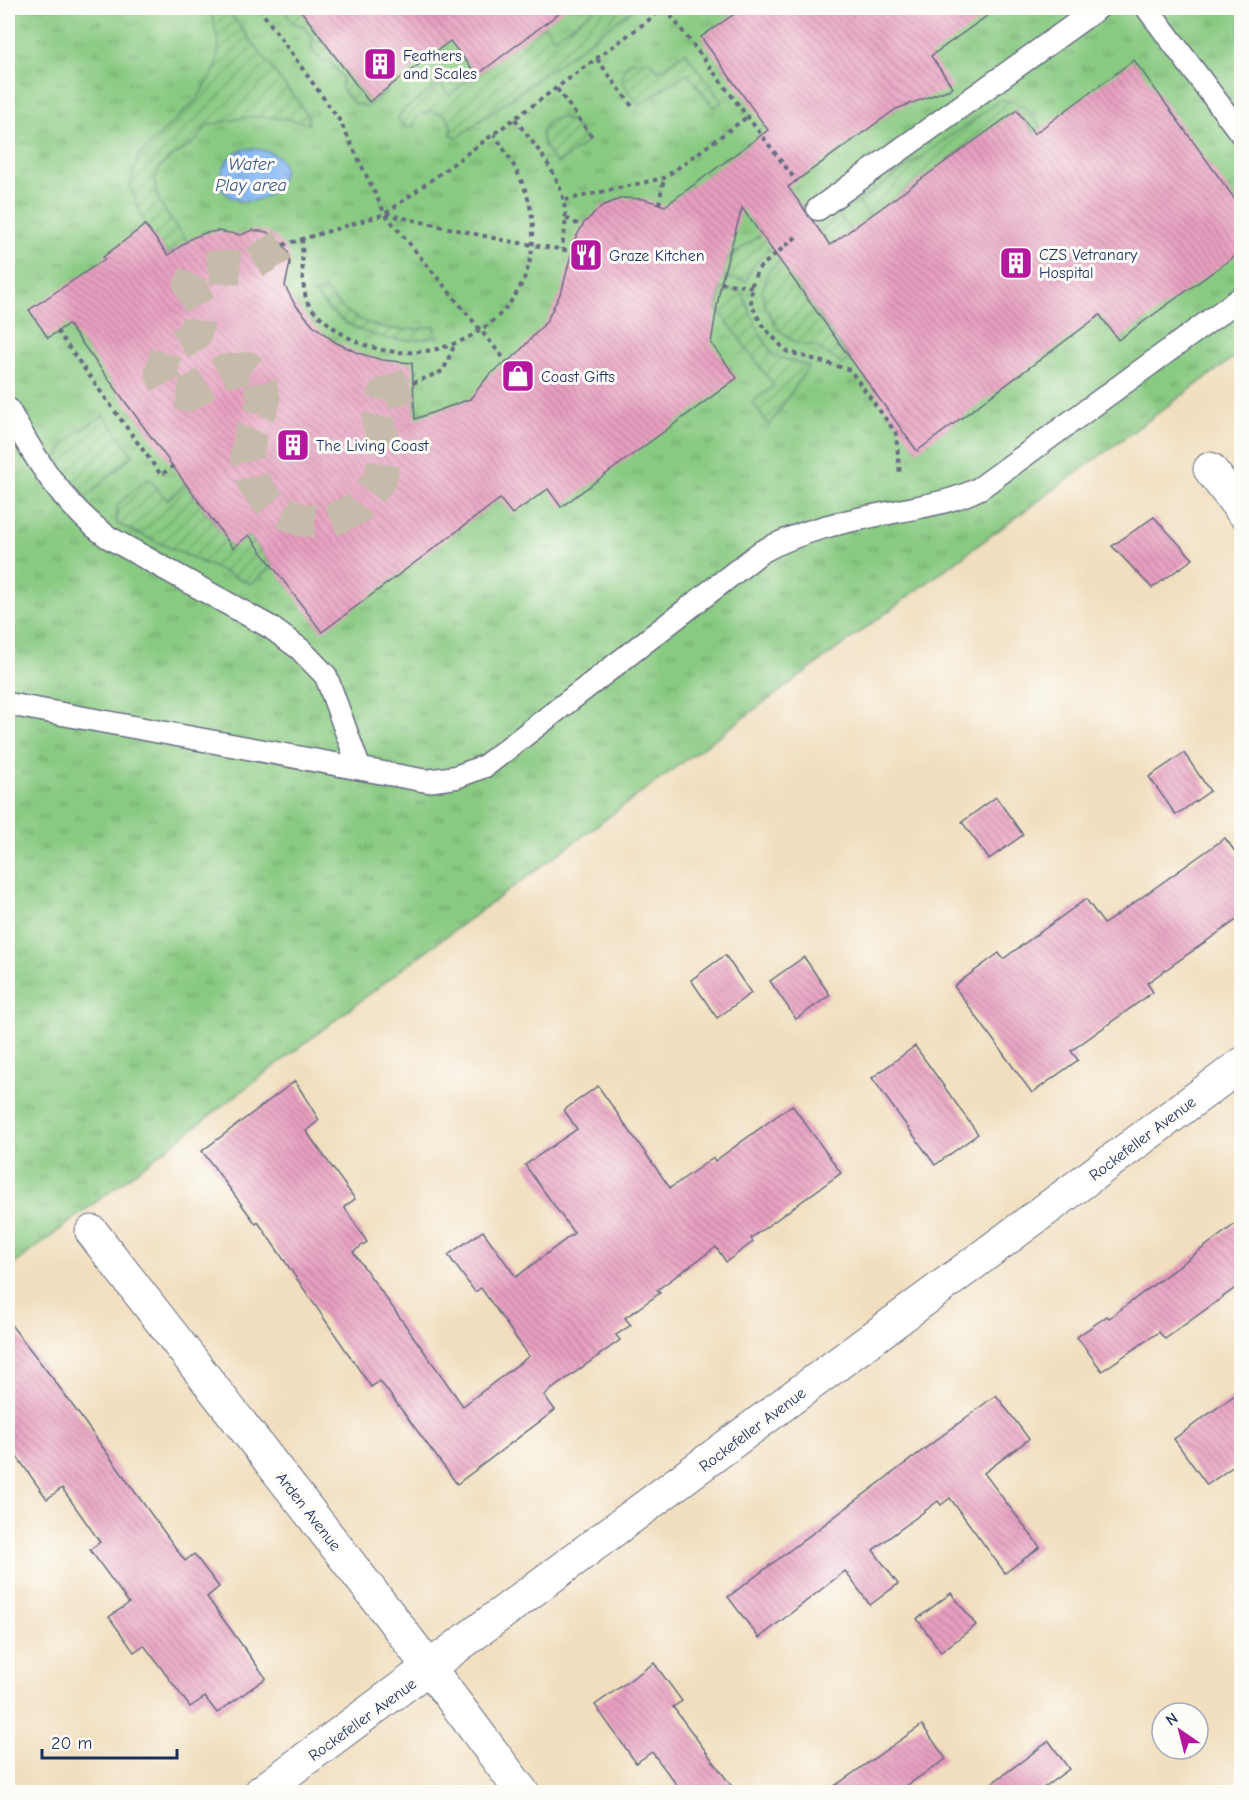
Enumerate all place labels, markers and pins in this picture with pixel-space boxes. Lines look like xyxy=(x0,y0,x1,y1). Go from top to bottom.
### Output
building icon: Feathers and Scales xyxy=(362,46,398,82)
place label: Feathers and Scales xyxy=(403,47,477,83)
restaurant icon: Graze Kitchen xyxy=(568,237,604,273)
building icon: CZS Vetranary Hospital xyxy=(998,245,1034,281)
place label: CZS Vetranary Hospital xyxy=(1039,246,1138,282)
place label: Graze Kitchen xyxy=(609,247,705,265)
shop icon: Coast Gifts xyxy=(500,358,536,394)
place label: Coast Gifts xyxy=(541,368,615,386)
building icon: The Living Coast xyxy=(275,427,311,463)
place label: The Living Coast xyxy=(316,437,429,455)

